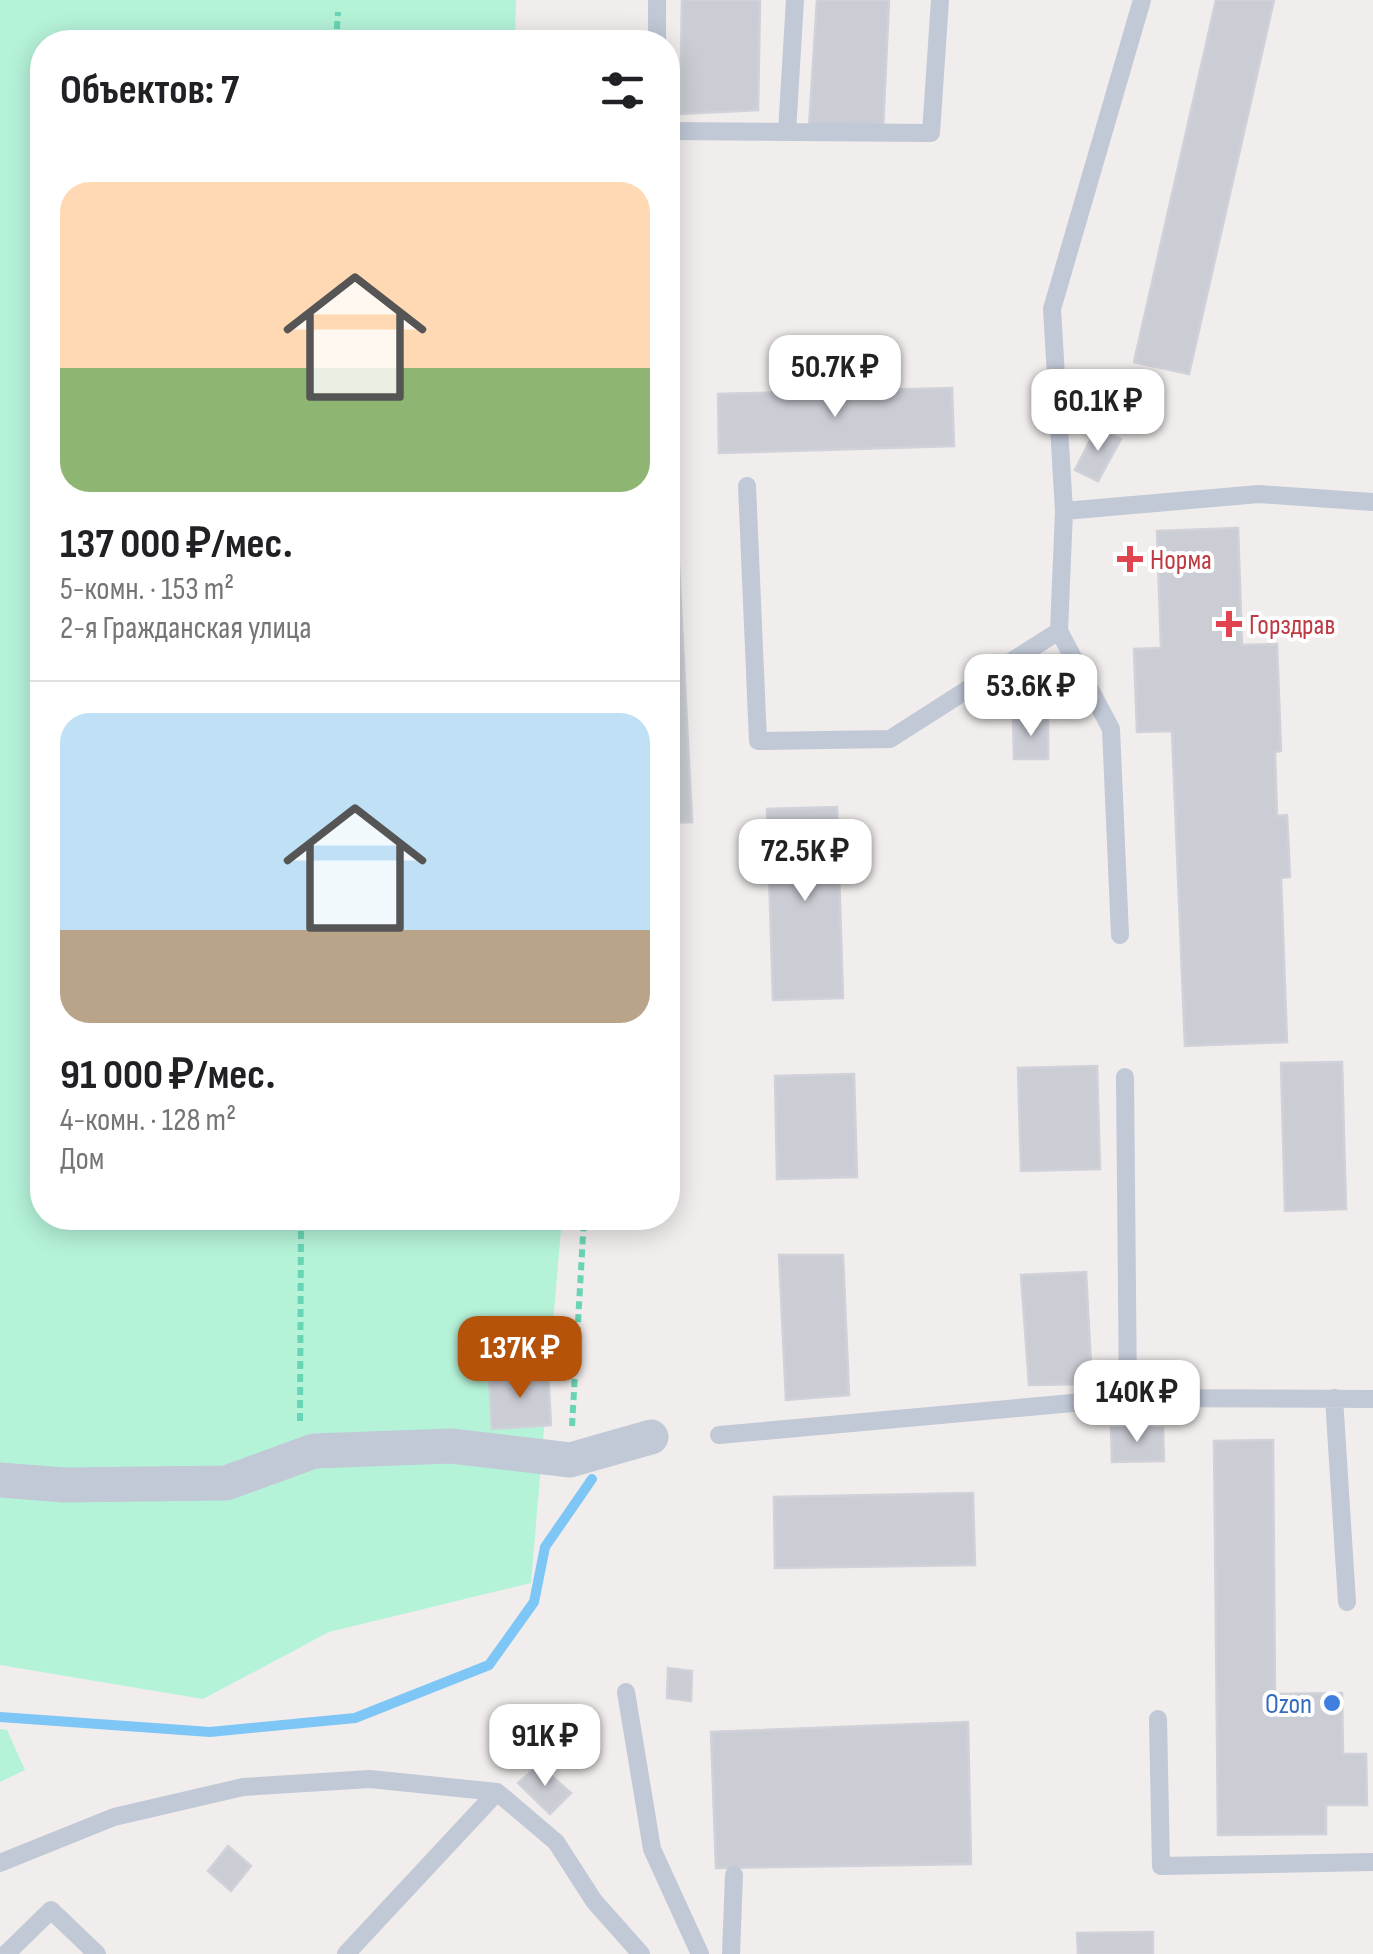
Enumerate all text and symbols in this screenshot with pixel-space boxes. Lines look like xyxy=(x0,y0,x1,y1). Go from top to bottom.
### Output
icon: filters xyxy=(595,63,650,118)
text: Объектов: 7 xyxy=(60,65,239,116)
icon: home xyxy=(265,247,445,427)
pin: 50.7K ₽ xyxy=(743,335,927,420)
text: 50.7K ₽ xyxy=(791,348,879,387)
pin: 60.1K ₽ xyxy=(1006,369,1190,454)
text: 60.1K ₽ xyxy=(1053,382,1143,421)
text: 137 000 ₽/мес. xyxy=(60,519,292,570)
place label: Норма xyxy=(1150,544,1212,577)
marker: Норма xyxy=(1119,548,1141,570)
text: 5-комн. · 153 m² xyxy=(60,570,234,609)
text: 2-я Гражданская улица xyxy=(60,609,312,648)
place label: Горздрав xyxy=(1249,609,1335,642)
marker: Горздрав xyxy=(1218,613,1240,635)
pin: 53.6K ₽ xyxy=(939,654,1123,739)
text: 53.6K ₽ xyxy=(986,667,1076,706)
icon: home xyxy=(265,778,445,958)
pin: 72.5K ₽ xyxy=(713,819,897,904)
text: 72.5K ₽ xyxy=(761,832,849,871)
text: 91 000 ₽/мес. xyxy=(60,1050,275,1101)
text: 4-комн. · 128 m² xyxy=(60,1101,236,1140)
text: Дом xyxy=(60,1140,104,1179)
pin: 137K ₽ xyxy=(439,1316,601,1401)
text: 137K ₽ xyxy=(480,1329,560,1368)
pin: 140K ₽ xyxy=(1056,1360,1218,1445)
text: 140K ₽ xyxy=(1096,1373,1178,1412)
place label: Ozon xyxy=(1265,1688,1312,1721)
marker: Ozon xyxy=(1321,1692,1343,1714)
pin: 91K ₽ xyxy=(475,1704,615,1789)
text: 91K ₽ xyxy=(511,1717,579,1756)

